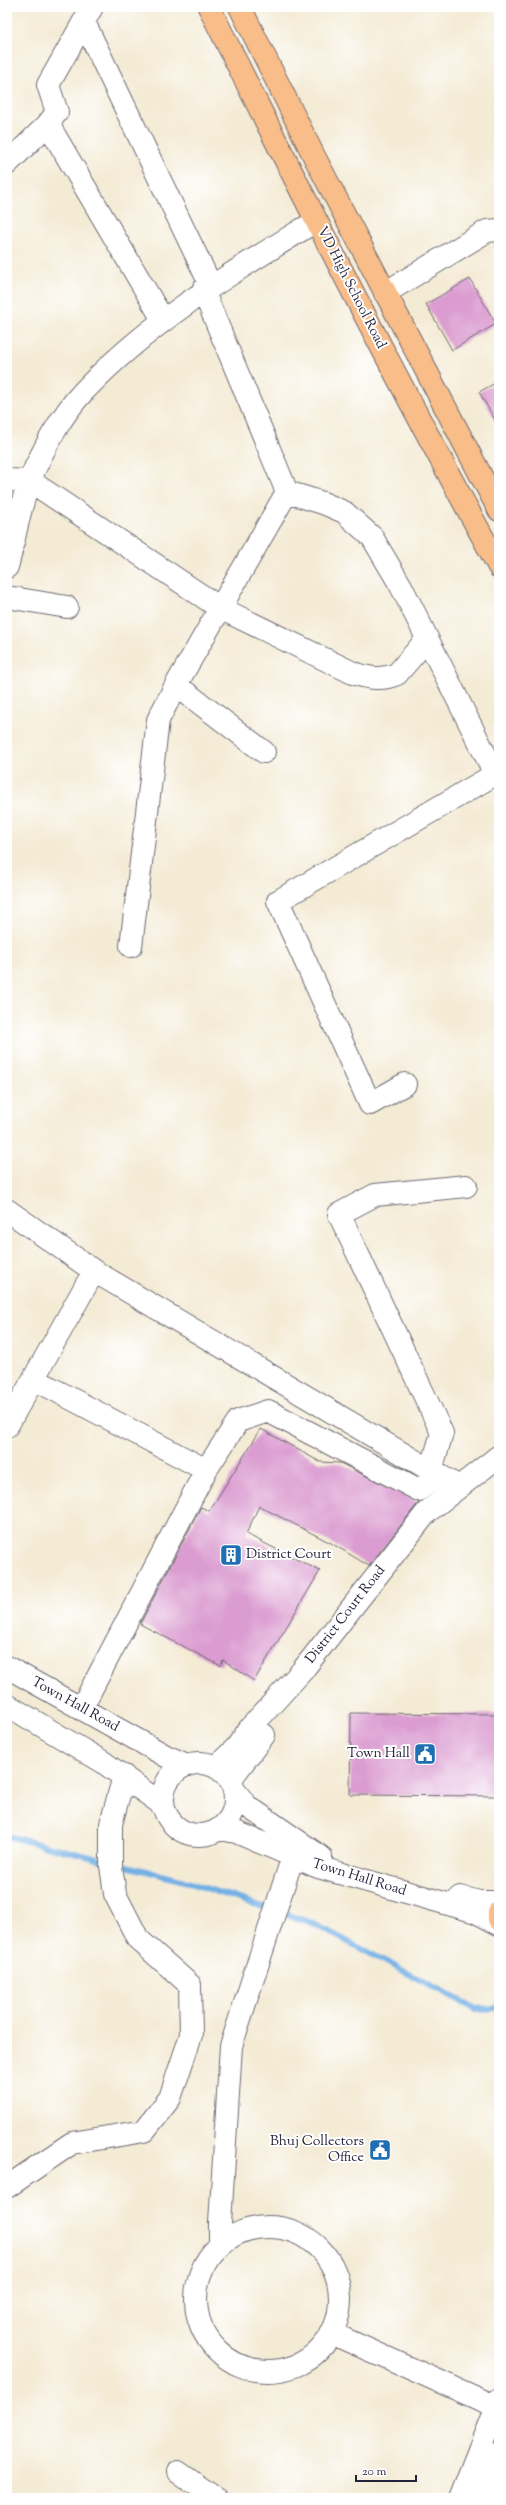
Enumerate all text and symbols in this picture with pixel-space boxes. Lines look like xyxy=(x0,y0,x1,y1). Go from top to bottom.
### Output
street label: VD High School Road xyxy=(312,223,391,353)
building icon: District Court xyxy=(218,1542,244,1568)
place label: District Court xyxy=(246,1545,331,1565)
street label: District Court Road xyxy=(301,1562,391,1668)
street label: Town Hall Road xyxy=(28,1673,123,1737)
public building icon: Town Hall xyxy=(412,1741,438,1767)
place label: Town Hall xyxy=(347,1744,410,1764)
street label: Town Hall Road xyxy=(310,1854,409,1902)
place label: Bhuj Collectors Office xyxy=(270,2132,364,2168)
public building icon: Bhuj Collectors Office xyxy=(367,2137,393,2163)
scale bar xyxy=(356,2457,416,2483)
text: 20 m xyxy=(362,2463,387,2481)

